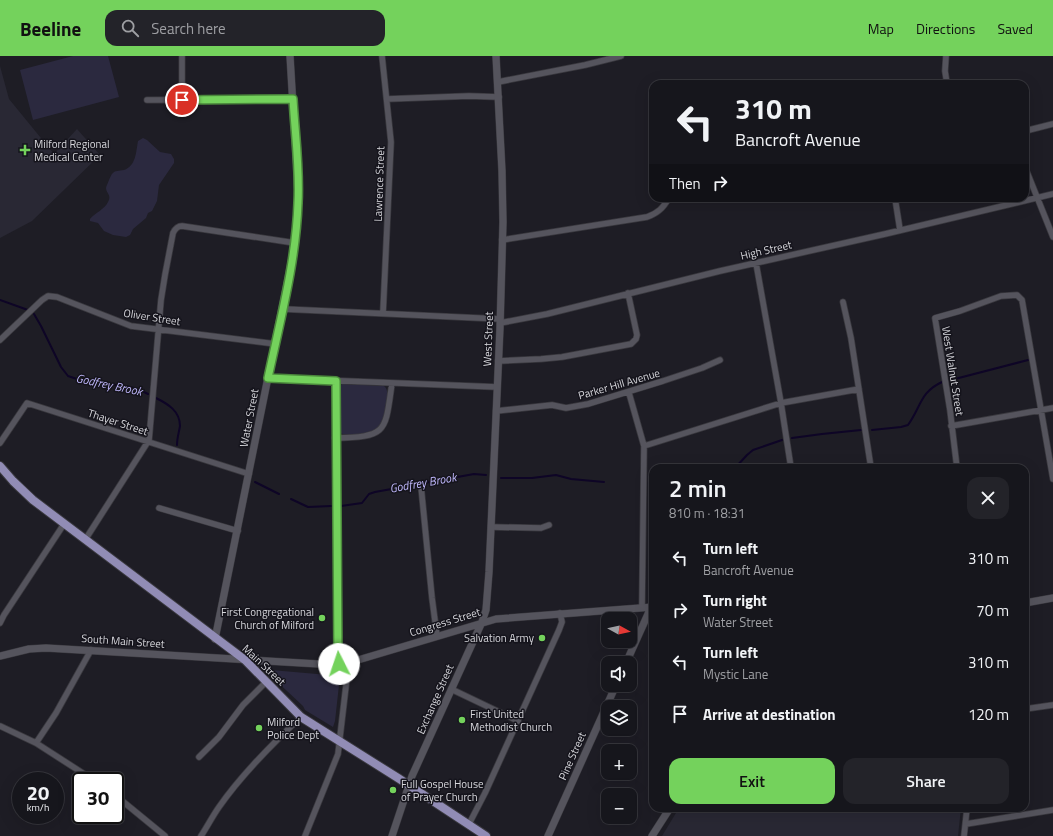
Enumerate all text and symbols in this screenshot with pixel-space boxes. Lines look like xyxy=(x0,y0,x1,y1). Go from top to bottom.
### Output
search box xyxy=(105,10,385,46)
text: Beeline xyxy=(20,14,81,43)
icon: search xyxy=(119,17,141,39)
text: Search here xyxy=(151,17,226,40)
text: Map xyxy=(868,18,894,39)
text: Directions xyxy=(916,18,975,39)
text: Saved xyxy=(997,18,1033,39)
pin xyxy=(165,83,199,117)
text: 310 m xyxy=(735,87,812,130)
icon: arrive xyxy=(171,89,193,111)
icon: left xyxy=(669,96,721,148)
text: Bancroft Avenue xyxy=(735,126,861,153)
place label: Milford Regional Medical Center xyxy=(34,136,110,165)
marker: Milford Regional Medical Center xyxy=(19,144,31,156)
street label: Lawrence Street xyxy=(370,146,388,222)
text: Then xyxy=(669,172,701,195)
icon: right xyxy=(709,172,731,194)
street label: High Street xyxy=(739,236,793,264)
street label: Oliver Street xyxy=(122,305,182,329)
street label: West Street xyxy=(479,311,497,367)
street label: West Walnut Street xyxy=(938,325,968,417)
street label: Parker Hill Avenue xyxy=(576,365,662,403)
water label: Godfrey Brook xyxy=(74,368,146,401)
street label: Water Street xyxy=(236,387,263,449)
street label: Thayer Street xyxy=(86,405,150,439)
water label: Godfrey Brook xyxy=(388,467,459,498)
text: 2 min xyxy=(669,470,727,506)
button: close xyxy=(967,477,1009,519)
text: 810 m · 18:31 xyxy=(669,503,745,523)
text: Turn left xyxy=(703,537,758,560)
icon: left xyxy=(669,547,691,569)
text: 310 m xyxy=(968,547,1009,570)
text: Bancroft Avenue xyxy=(703,560,794,580)
text: Turn right xyxy=(703,589,767,612)
icon: right xyxy=(669,599,691,621)
text: 70 m xyxy=(976,599,1009,622)
place label: First Congregational Church of Milford xyxy=(221,604,314,633)
street label: Congress Street xyxy=(408,604,483,640)
north arrow xyxy=(601,612,637,648)
map controls xyxy=(601,612,637,824)
text: Water Street xyxy=(703,612,773,632)
marker: First Congregational Church of Milford xyxy=(317,613,327,623)
street label: South Main Street xyxy=(81,630,165,652)
place label: Salvation Army xyxy=(464,630,535,646)
marker: Salvation Army xyxy=(537,633,547,643)
street label: Main Street xyxy=(239,641,289,689)
text: Turn left xyxy=(703,641,758,664)
position arrow xyxy=(318,643,360,685)
icon: left xyxy=(669,651,691,673)
text: 310 m xyxy=(968,651,1009,674)
button: sound xyxy=(601,656,637,692)
street label: Exchange Street xyxy=(412,661,458,737)
text: Mystic Lane xyxy=(703,664,768,684)
button: layers xyxy=(601,700,637,736)
icon: arrive xyxy=(669,703,691,725)
text: Arrive at destination xyxy=(703,703,836,726)
text: 120 m xyxy=(968,703,1009,726)
place label: First United Methodist Church xyxy=(470,706,552,735)
place label: Milford Police Dept xyxy=(267,714,319,743)
marker: First United Methodist Church xyxy=(457,715,467,725)
marker: Milford Police Dept xyxy=(254,723,264,733)
street label: Pine Street xyxy=(554,729,590,783)
button: + xyxy=(601,744,637,780)
button: Exit xyxy=(669,758,835,804)
button: Share xyxy=(843,758,1009,804)
speed limit sign: 30 xyxy=(72,772,124,824)
place label: Full Gospel House of Prayer Church xyxy=(401,776,484,805)
text: 20 xyxy=(27,777,49,808)
marker: Full Gospel House of Prayer Church xyxy=(388,785,398,795)
button: − xyxy=(601,788,637,824)
text: km/h xyxy=(27,800,49,815)

